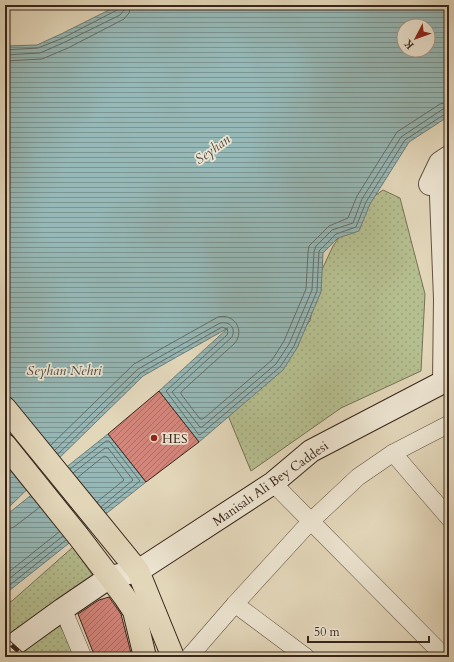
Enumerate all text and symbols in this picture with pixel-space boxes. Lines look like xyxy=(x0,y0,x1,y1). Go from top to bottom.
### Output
north arrow xyxy=(396,18,436,58)
text: K xyxy=(400,36,417,53)
water label: Seyhan xyxy=(191,130,234,169)
water label: Seyhan Nehri xyxy=(26,361,102,380)
place label: HES xyxy=(162,430,187,448)
marker: HES xyxy=(149,433,159,443)
street label: Manisalı Ali Bey Caddesi xyxy=(209,437,332,531)
scale bar xyxy=(308,618,429,644)
text: 50 m xyxy=(314,624,341,640)

